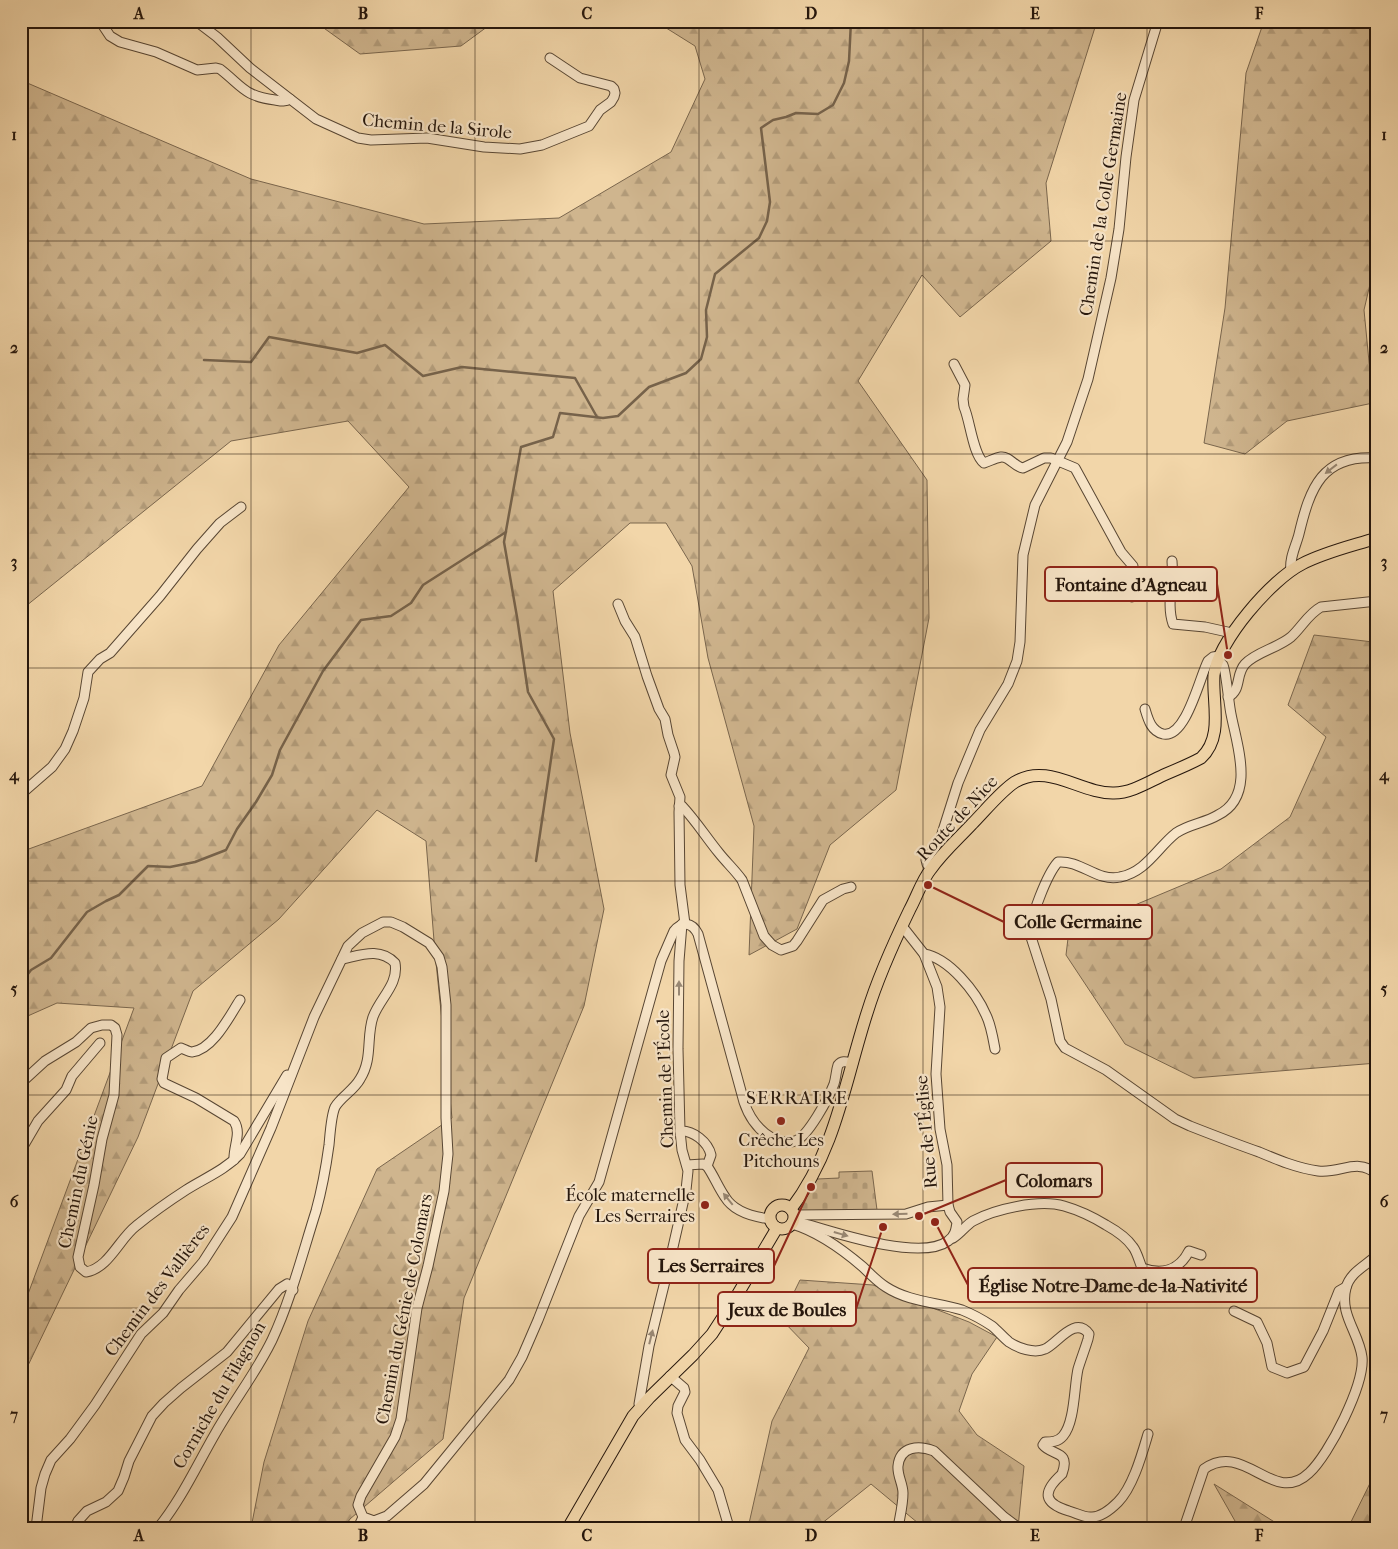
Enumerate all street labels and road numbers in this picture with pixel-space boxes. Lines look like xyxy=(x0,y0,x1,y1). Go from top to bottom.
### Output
street label: Chemin de la Colle Germaine xyxy=(1075,91,1132,317)
street label: Chemin de la Sirole xyxy=(361,109,513,144)
street label: Route de Nice xyxy=(912,771,1002,865)
street label: Chemin de l'École xyxy=(652,1009,678,1149)
street label: Rue de l'Église xyxy=(910,1074,942,1189)
street label: Chemin du Génie xyxy=(54,1114,103,1251)
street label: Chemin du Génie de Colomars xyxy=(372,1192,437,1426)
street label: Chemin des Vallières xyxy=(101,1219,214,1361)
street label: Corniche du Filagnon xyxy=(169,1317,270,1473)

